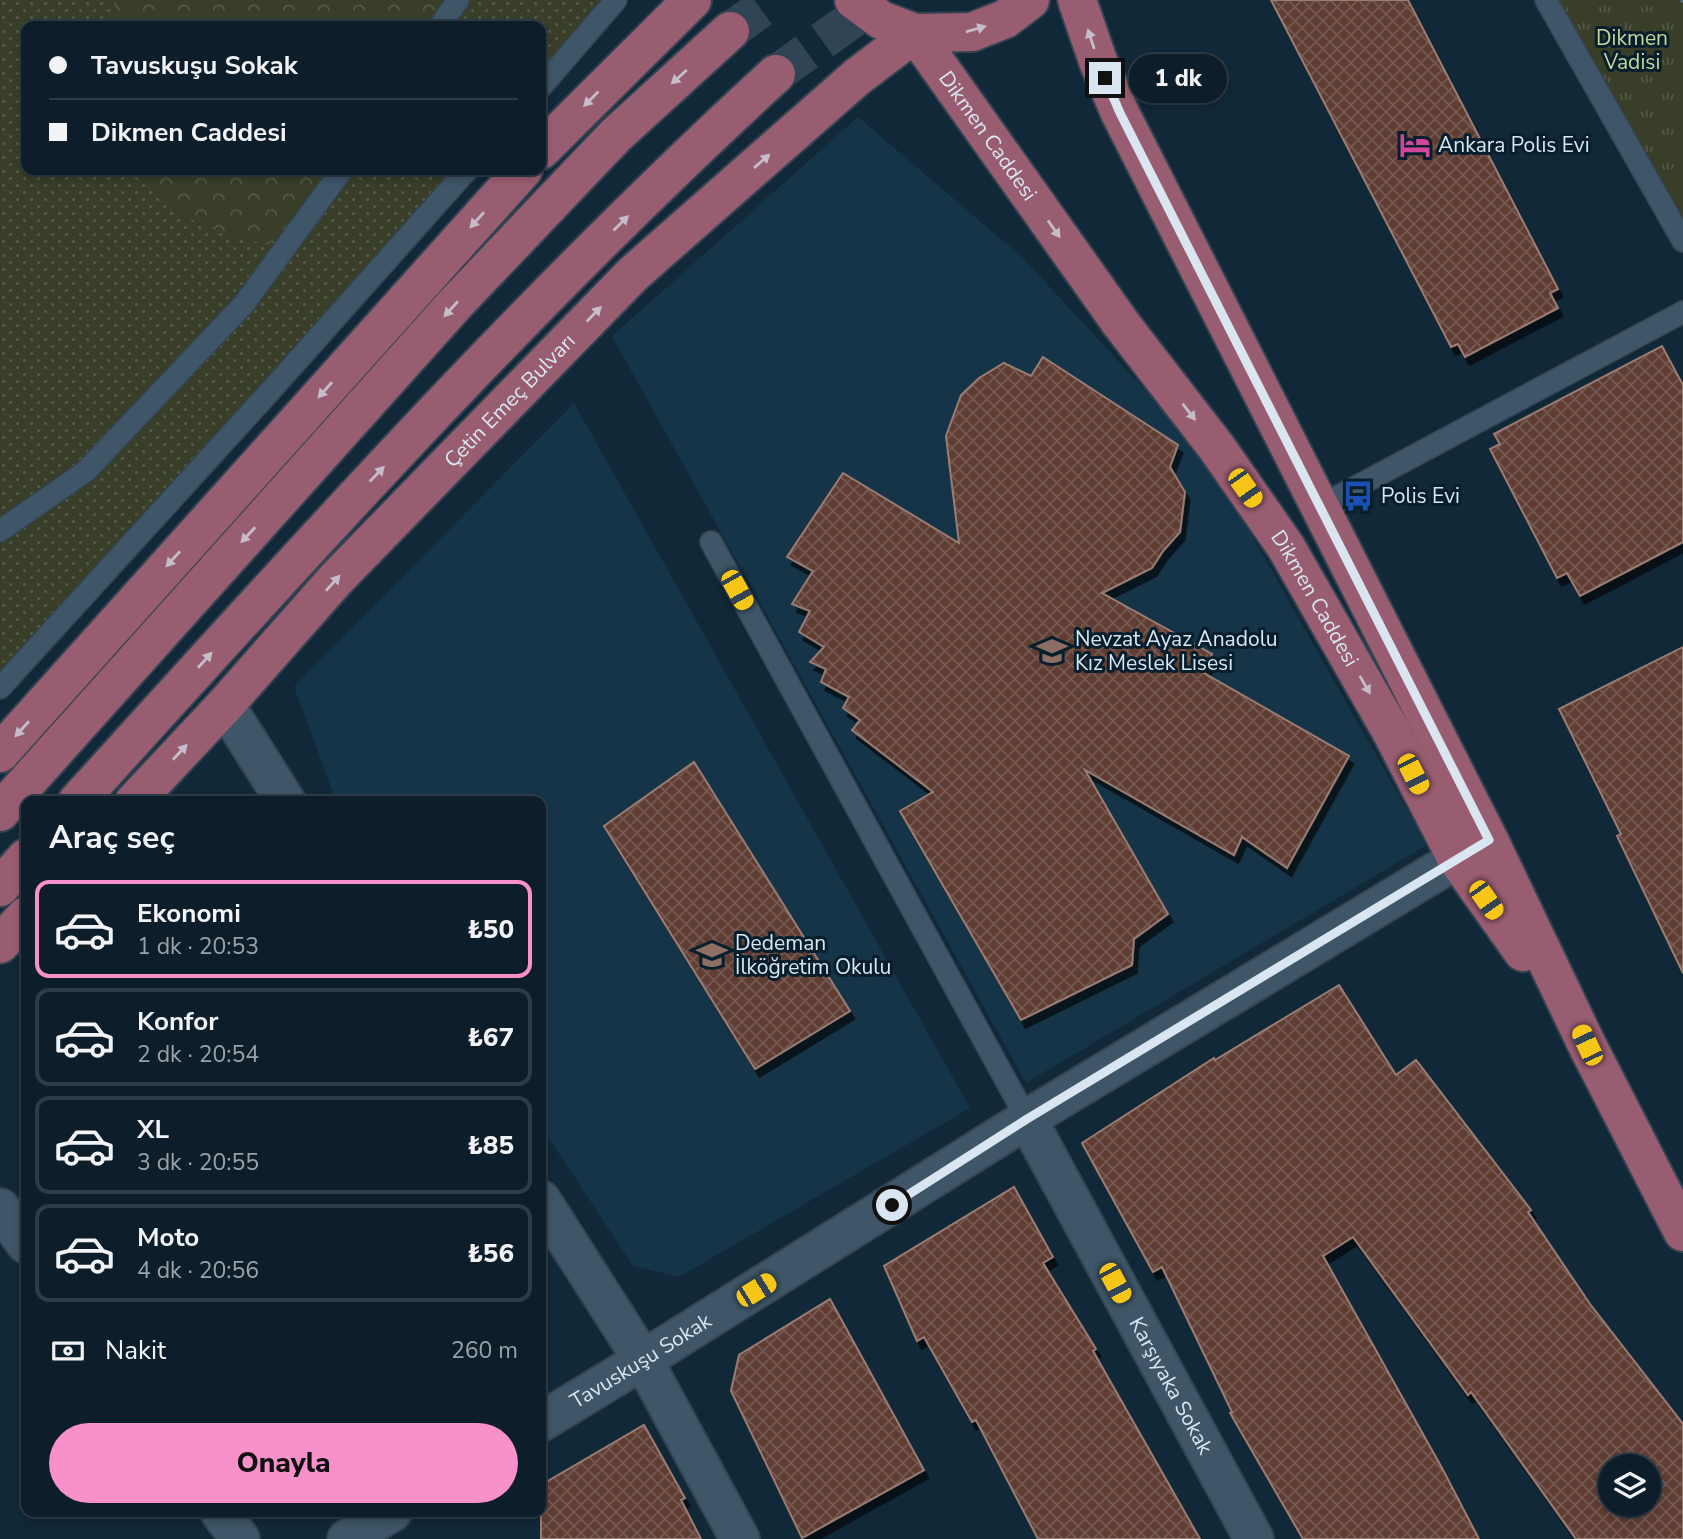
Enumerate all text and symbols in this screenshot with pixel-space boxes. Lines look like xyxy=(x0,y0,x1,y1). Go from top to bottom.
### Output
one-way arrow xyxy=(966,23,988,34)
park label: Dikmen Vadisi xyxy=(1596,24,1668,76)
one-way arrow xyxy=(1085,28,1096,49)
text: Tavuskuşu Sokak xyxy=(91,48,298,83)
callout: 1 dk xyxy=(1130,54,1228,102)
route end xyxy=(1089,62,1121,94)
text: 1 dk xyxy=(1154,63,1202,94)
street label: Dikmen Caddesi xyxy=(932,65,1044,206)
one-way arrow xyxy=(670,69,688,85)
one-way arrow xyxy=(583,91,600,107)
text: Dikmen Caddesi xyxy=(91,115,287,150)
hotel icon: Ankara Polis Evi xyxy=(1398,128,1432,162)
place label: Ankara Polis Evi xyxy=(1438,131,1590,159)
one-way arrow xyxy=(753,154,770,169)
one-way arrow xyxy=(469,211,485,229)
one-way arrow xyxy=(612,215,629,232)
one-way arrow xyxy=(1047,220,1061,238)
one-way arrow xyxy=(444,300,460,317)
one-way arrow xyxy=(585,306,601,323)
street label: Çetin Emeç Bulvarı xyxy=(438,327,581,474)
one-way arrow xyxy=(318,381,333,398)
one-way arrow xyxy=(1182,402,1196,421)
car xyxy=(1225,465,1266,511)
one-way arrow xyxy=(368,466,385,483)
bus stop icon: Polis Evi xyxy=(1341,479,1375,513)
place label: Polis Evi xyxy=(1381,482,1460,510)
street label: Dikmen Caddesi xyxy=(1264,525,1365,672)
one-way arrow xyxy=(241,526,257,543)
one-way arrow xyxy=(166,550,182,567)
car xyxy=(718,567,757,613)
one-way arrow xyxy=(324,575,340,592)
place label: Nevzat Ayaz Anadolu Kız Meslek Lisesi xyxy=(1075,625,1278,677)
school or university icon: Nevzat Ayaz Anadolu Kız Meslek Lisesi xyxy=(1035,634,1069,668)
one-way arrow xyxy=(197,652,213,669)
one-way arrow xyxy=(1359,675,1371,695)
one-way arrow xyxy=(14,720,30,738)
one-way arrow xyxy=(172,744,188,761)
car xyxy=(1395,751,1432,797)
text: Araç seç xyxy=(49,816,175,859)
car xyxy=(1466,877,1507,923)
text: Ekonomi xyxy=(137,896,241,931)
icon: car xyxy=(53,898,116,961)
text: ₺50 xyxy=(467,912,514,947)
place label: Dedeman İlköğretim Okulu xyxy=(735,929,891,981)
text: 1 dk · 20:53 xyxy=(137,931,259,962)
school or university icon: Dedeman İlköğretim Okulu xyxy=(695,938,729,972)
text: Konfor xyxy=(137,1004,218,1039)
icon: car xyxy=(53,1006,116,1069)
text: ₺67 xyxy=(467,1020,514,1055)
car xyxy=(1569,1022,1606,1068)
text: 2 dk · 20:54 xyxy=(137,1039,259,1070)
text: XL xyxy=(137,1112,169,1147)
icon: car xyxy=(53,1114,116,1177)
text: ₺85 xyxy=(467,1128,514,1163)
text: 3 dk · 20:55 xyxy=(137,1147,259,1178)
route start xyxy=(876,1189,908,1221)
text: Moto xyxy=(137,1220,199,1255)
icon: car xyxy=(53,1222,116,1285)
text: ₺56 xyxy=(467,1236,514,1271)
text: 4 dk · 20:56 xyxy=(137,1255,259,1286)
car xyxy=(1096,1260,1135,1306)
car xyxy=(733,1270,780,1310)
street label: Tavuskuşu Sokak xyxy=(565,1306,717,1415)
street label: Karşıyaka Sokak xyxy=(1123,1312,1220,1460)
icon: cash xyxy=(49,1332,87,1370)
text: Nakit xyxy=(105,1333,166,1368)
text: 260 m xyxy=(451,1335,518,1366)
button: Onayla xyxy=(49,1423,518,1503)
map controls xyxy=(1598,1454,1661,1517)
button: layers xyxy=(1598,1454,1661,1517)

